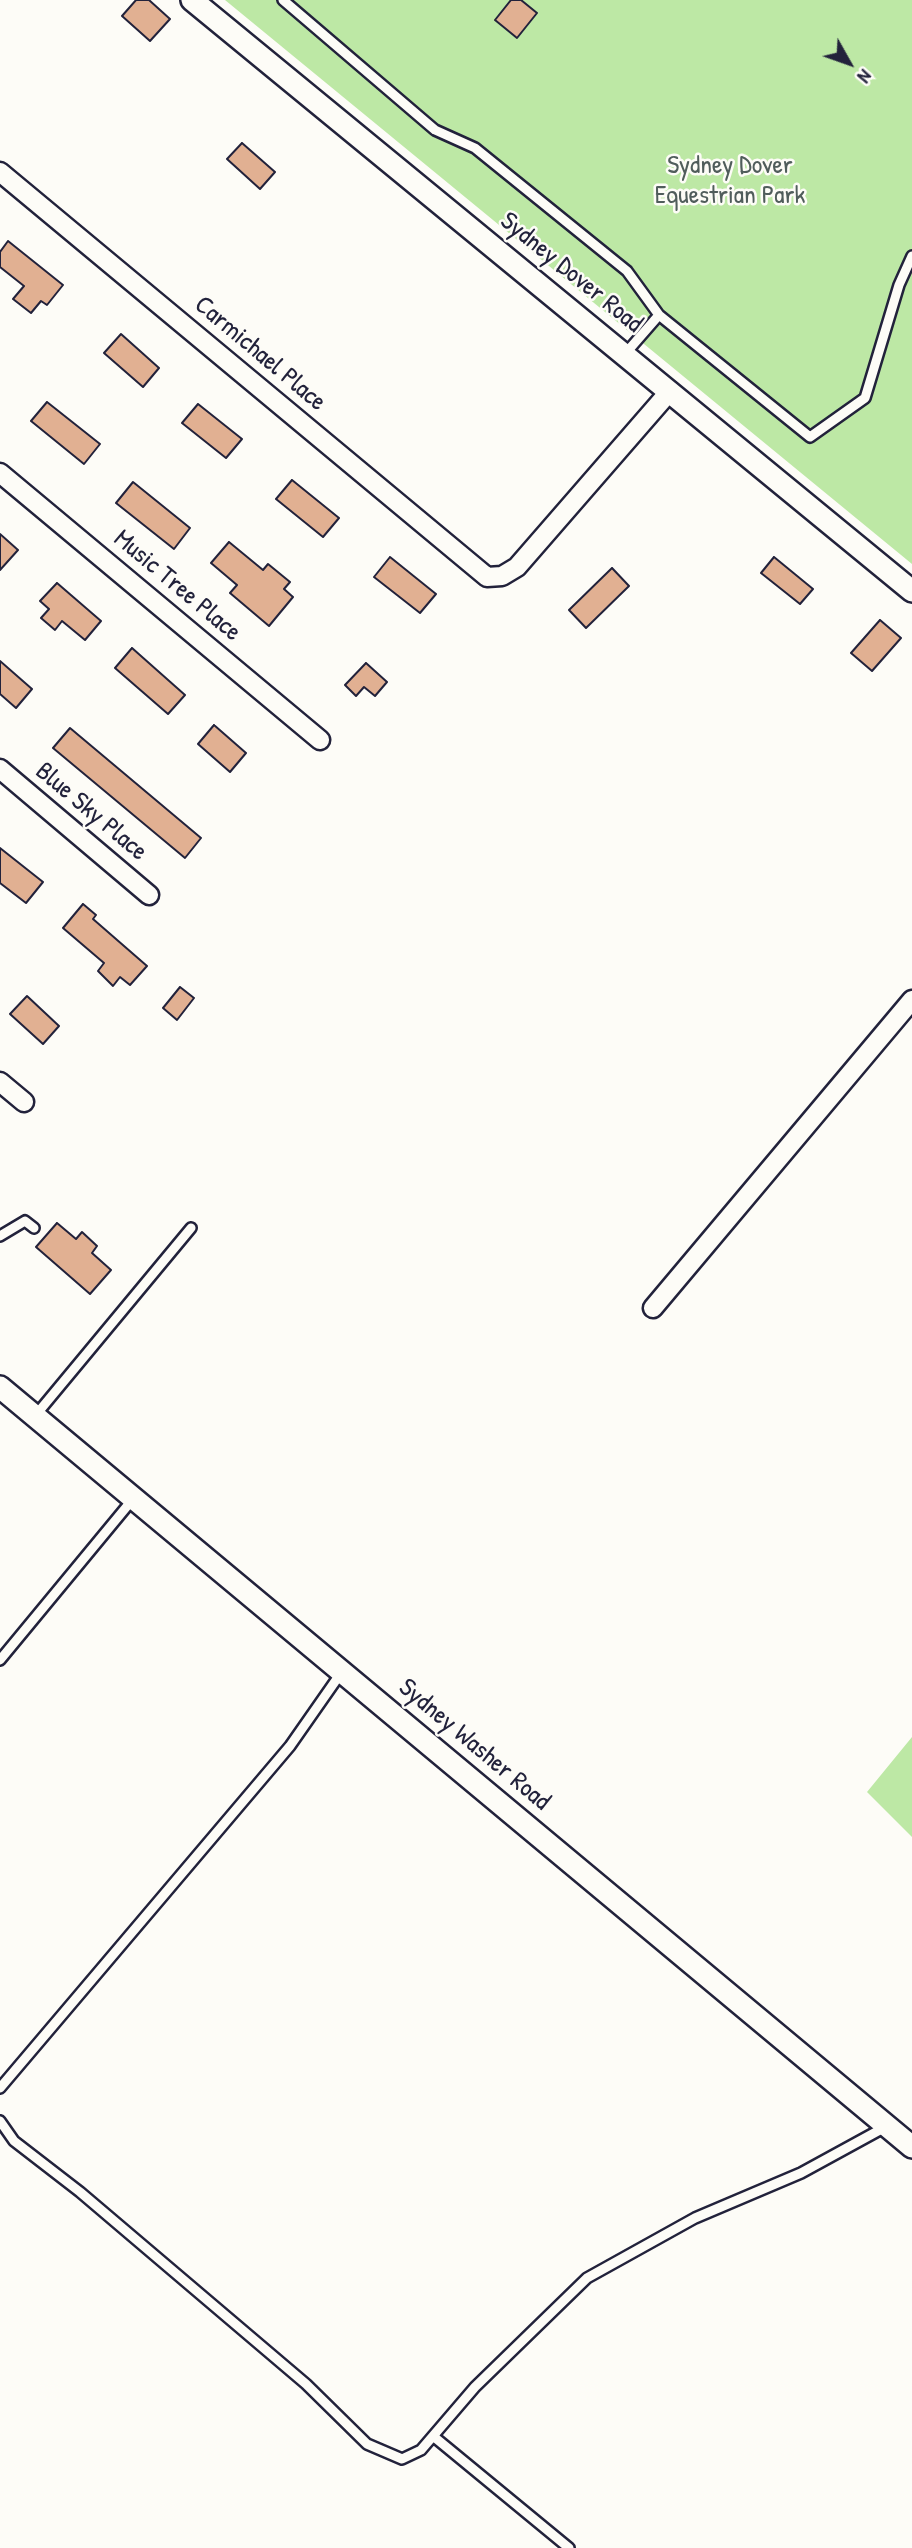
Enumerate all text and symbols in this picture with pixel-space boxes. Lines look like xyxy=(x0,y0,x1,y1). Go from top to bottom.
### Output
north arrow xyxy=(814,28,884,98)
text: N xyxy=(852,64,878,89)
park label: Sydney Dover Equestrian Park xyxy=(655,150,805,212)
street label: Sydney Dover Road xyxy=(493,206,649,340)
street label: Carmichael Place xyxy=(188,290,332,418)
street label: Music Tree Place xyxy=(107,524,247,648)
street label: Blue Sky Place xyxy=(29,756,153,868)
street label: Sydney Washer Road xyxy=(392,1673,556,1817)

